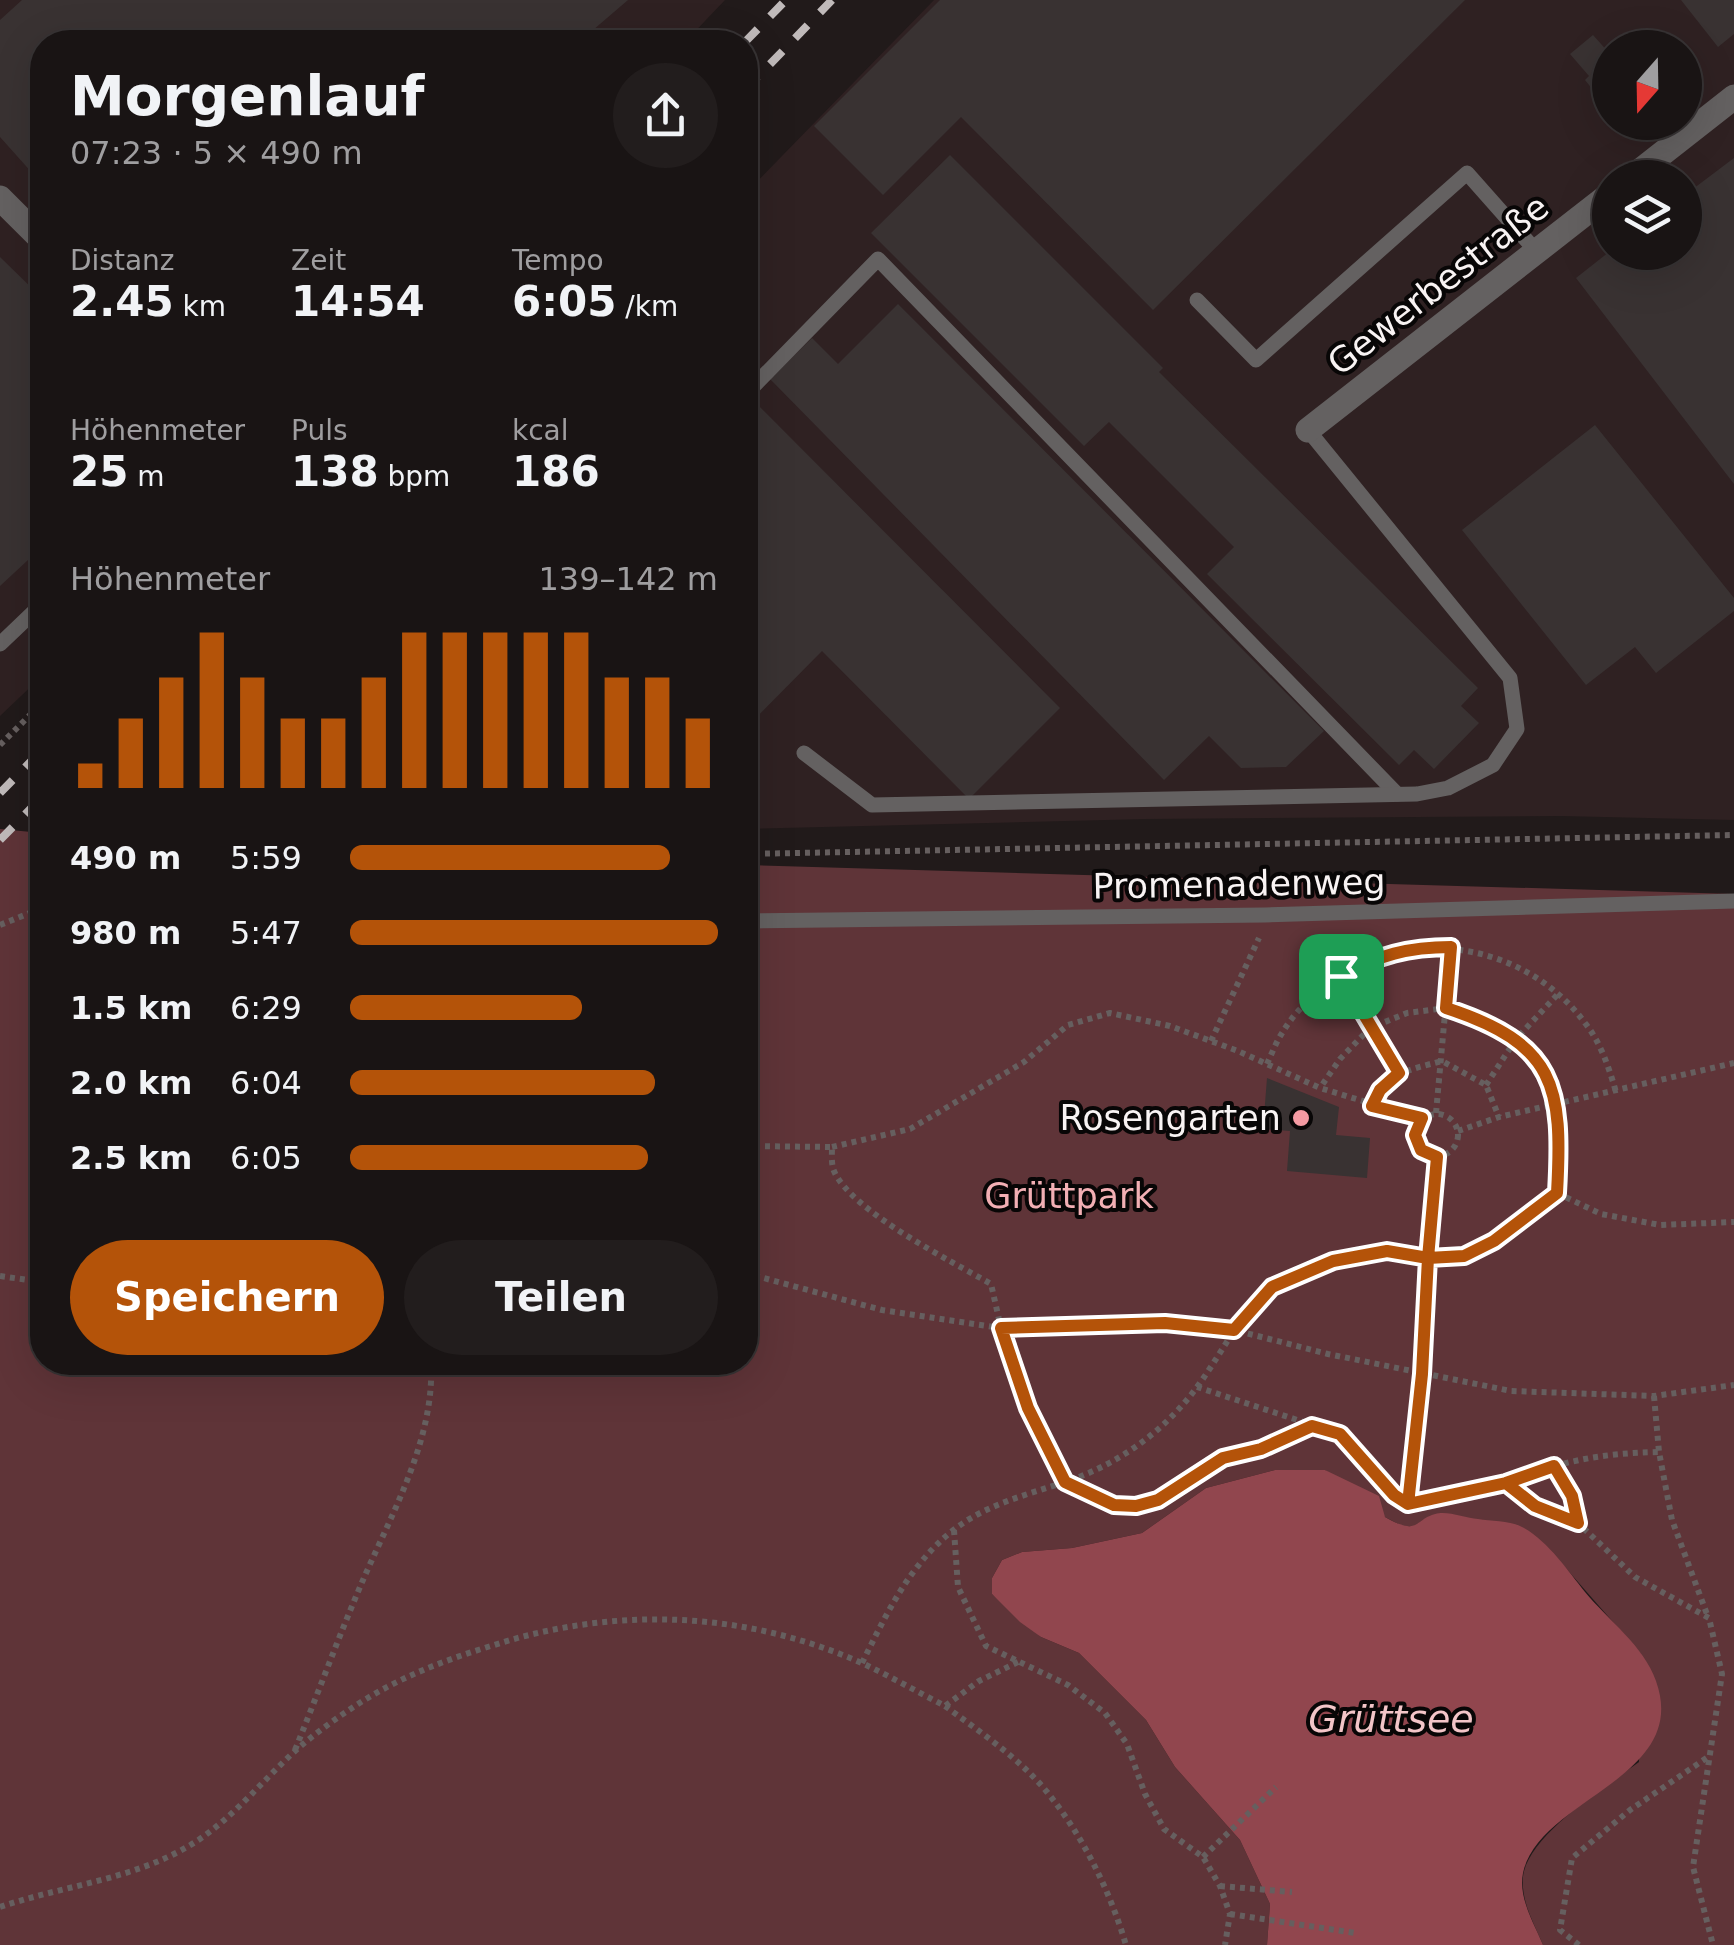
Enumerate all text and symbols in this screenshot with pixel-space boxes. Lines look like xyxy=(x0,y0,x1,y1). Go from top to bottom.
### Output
north arrow xyxy=(1592,30,1702,140)
map controls xyxy=(1592,30,1702,270)
button: share xyxy=(613,63,718,168)
text: Morgenlauf xyxy=(70,64,425,128)
text: 07:23 · 5 × 490 m xyxy=(70,134,363,172)
button: layers xyxy=(1592,160,1702,270)
street label: Gewerbestraße xyxy=(1320,187,1556,383)
text: Distanz xyxy=(70,244,175,277)
text: Zeit xyxy=(291,244,346,277)
text: Tempo xyxy=(512,244,604,277)
text: 2.45 xyxy=(70,277,174,326)
text: 14:54 xyxy=(291,277,425,326)
text: 6:05 xyxy=(512,277,616,326)
text: km xyxy=(174,290,226,323)
text: /km xyxy=(616,290,678,323)
text: Höhenmeter xyxy=(70,414,245,447)
text: Puls xyxy=(291,414,348,447)
text: kcal xyxy=(512,414,569,447)
text: 25 xyxy=(70,447,128,496)
text: 138 xyxy=(291,447,379,496)
text: 186 xyxy=(512,447,600,496)
text: m xyxy=(128,460,165,493)
text: bpm xyxy=(379,460,450,493)
text: Höhenmeter xyxy=(70,560,270,598)
text: 139–142 m xyxy=(539,560,718,598)
text: 490 m xyxy=(70,839,181,877)
text: 5:59 xyxy=(230,839,302,877)
street label: Promenadenweg xyxy=(1092,861,1386,907)
text: 980 m xyxy=(70,914,181,952)
text: 5:47 xyxy=(230,914,302,952)
pin xyxy=(1299,934,1384,1019)
icon: arrive xyxy=(1314,949,1369,1004)
text: 1.5 km xyxy=(70,989,192,1027)
text: 6:29 xyxy=(230,989,302,1027)
text: 2.0 km xyxy=(70,1064,192,1102)
text: 6:04 xyxy=(230,1064,302,1102)
place label: Rosengarten xyxy=(1059,1098,1281,1138)
marker: Rosengarten xyxy=(1290,1107,1312,1129)
text: 2.5 km xyxy=(70,1139,192,1177)
text: 6:05 xyxy=(230,1139,302,1177)
park label: Grüttpark xyxy=(984,1176,1154,1216)
button: Speichern xyxy=(70,1240,384,1355)
button: Teilen xyxy=(404,1240,718,1355)
water label: Grüttsee xyxy=(1308,1697,1474,1741)

